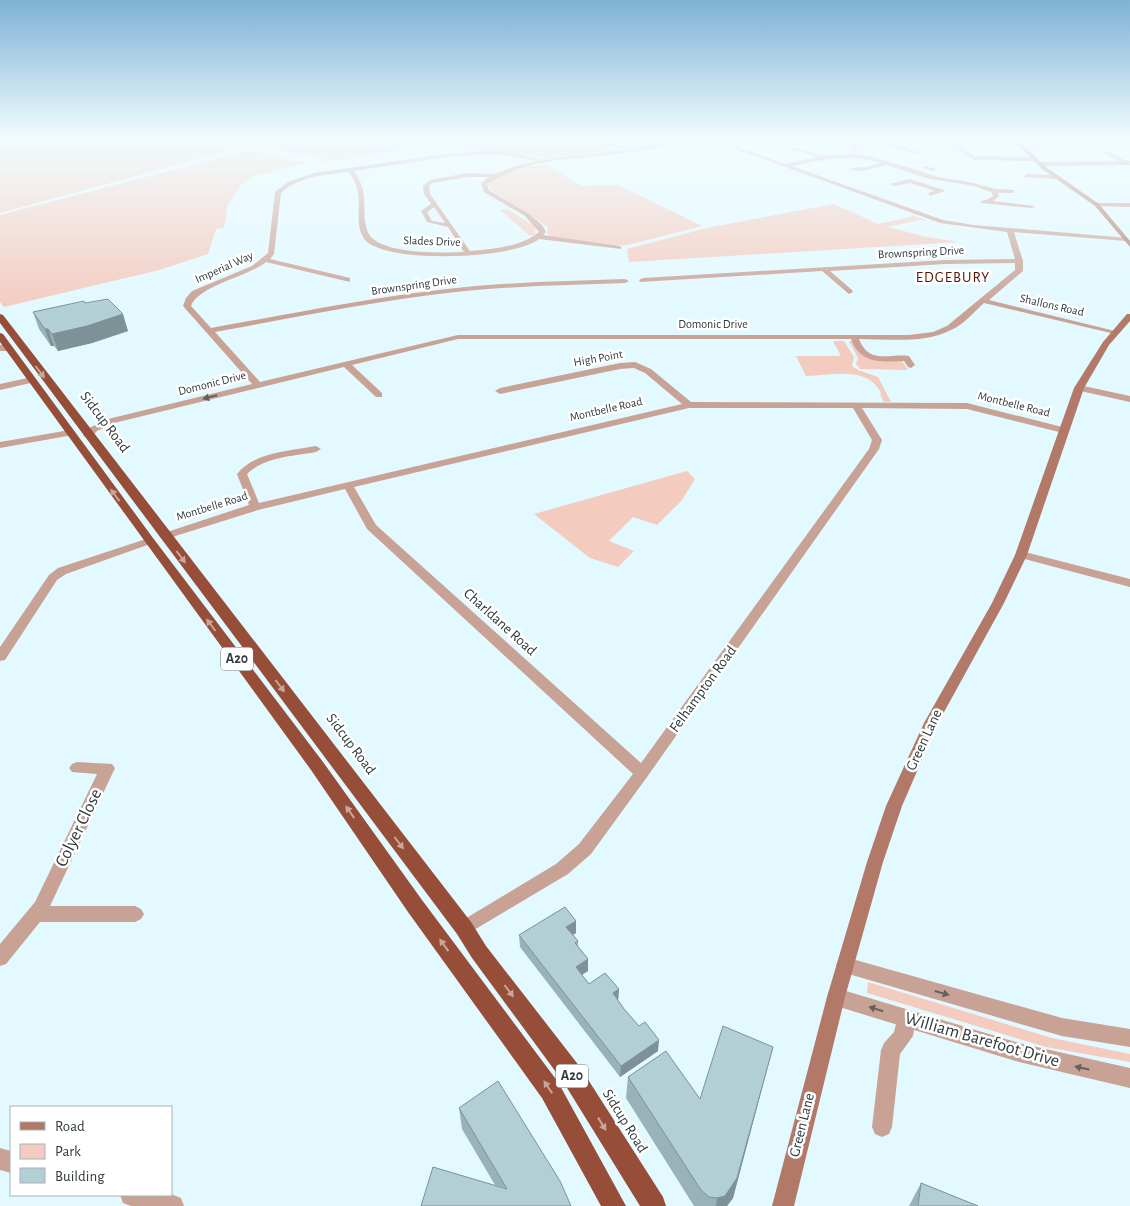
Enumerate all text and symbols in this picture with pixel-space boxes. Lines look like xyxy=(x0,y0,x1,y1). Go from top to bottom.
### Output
street label: Slades Drive xyxy=(403,234,461,248)
street label: Brownspring Drive xyxy=(878,244,964,260)
street label: Imperial Way xyxy=(193,249,255,286)
district label: EDGEBURY xyxy=(916,270,990,285)
street label: Brownspring Drive xyxy=(370,273,458,297)
street label: Shallons Road xyxy=(1019,292,1085,318)
street label: Domonic Drive xyxy=(678,318,748,330)
street label: High Point xyxy=(572,348,624,368)
one-way arrow xyxy=(35,365,45,379)
street label: Domonic Drive xyxy=(177,369,247,397)
street label: Sidcup Road xyxy=(77,389,133,455)
street label: Montbelle Road xyxy=(977,389,1051,419)
one-way arrow xyxy=(203,393,218,401)
street label: Montbelle Road xyxy=(569,395,643,423)
one-way arrow xyxy=(110,488,120,501)
street label: Montbelle Road xyxy=(175,489,249,523)
one-way arrow xyxy=(176,550,186,564)
street label: Charldane Road xyxy=(461,585,540,659)
one-way arrow xyxy=(206,619,217,632)
street label: Felhampton Road xyxy=(667,643,739,735)
road number: A20 xyxy=(221,648,253,671)
one-way arrow xyxy=(274,679,285,692)
street label: Green Lane xyxy=(903,707,945,773)
street label: Sidcup Road xyxy=(323,711,379,777)
street label: Colyer Close xyxy=(52,786,106,870)
one-way arrow xyxy=(345,805,355,819)
one-way arrow xyxy=(394,836,405,849)
one-way arrow xyxy=(439,938,449,952)
one-way arrow xyxy=(503,984,514,997)
one-way arrow xyxy=(935,989,950,997)
one-way arrow xyxy=(868,1004,883,1012)
street label: William Barefoot Drive xyxy=(903,1009,1061,1071)
road number: A20 xyxy=(556,1064,588,1088)
one-way arrow xyxy=(1074,1064,1090,1072)
one-way arrow xyxy=(543,1080,552,1094)
street label: Sidcup Road xyxy=(600,1087,651,1156)
street label: Green Lane xyxy=(787,1091,817,1158)
legend xyxy=(10,1106,172,1196)
one-way arrow xyxy=(597,1117,607,1131)
text: Road xyxy=(55,1119,85,1134)
text: Park xyxy=(55,1144,81,1159)
text: Building xyxy=(55,1169,105,1184)

